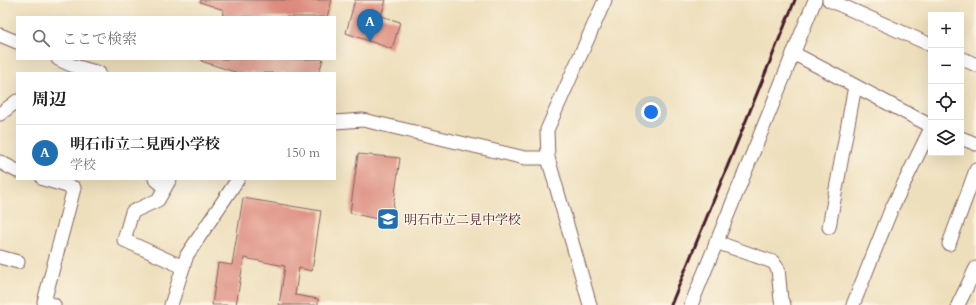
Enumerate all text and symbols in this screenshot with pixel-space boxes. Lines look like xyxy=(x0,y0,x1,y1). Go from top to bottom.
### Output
pin: A xyxy=(357,9,383,42)
map controls xyxy=(928,12,964,156)
button: + xyxy=(928,12,964,48)
search box xyxy=(16,16,336,60)
icon: search xyxy=(30,27,52,49)
text: ここで検索 xyxy=(62,29,137,49)
button: − xyxy=(928,48,964,84)
button: locate xyxy=(928,84,964,120)
text: 周辺 xyxy=(32,88,66,111)
your location xyxy=(641,102,661,122)
button: layers xyxy=(928,120,964,156)
text: 明石市立二見西小学校 xyxy=(70,134,220,154)
text: A xyxy=(40,144,50,162)
text: 150 m xyxy=(286,144,320,162)
text: 学校 xyxy=(70,156,96,174)
school or university icon: 明石市立二見中学校 xyxy=(375,206,401,232)
place label: 明石市立二見中学校 xyxy=(404,211,521,229)

